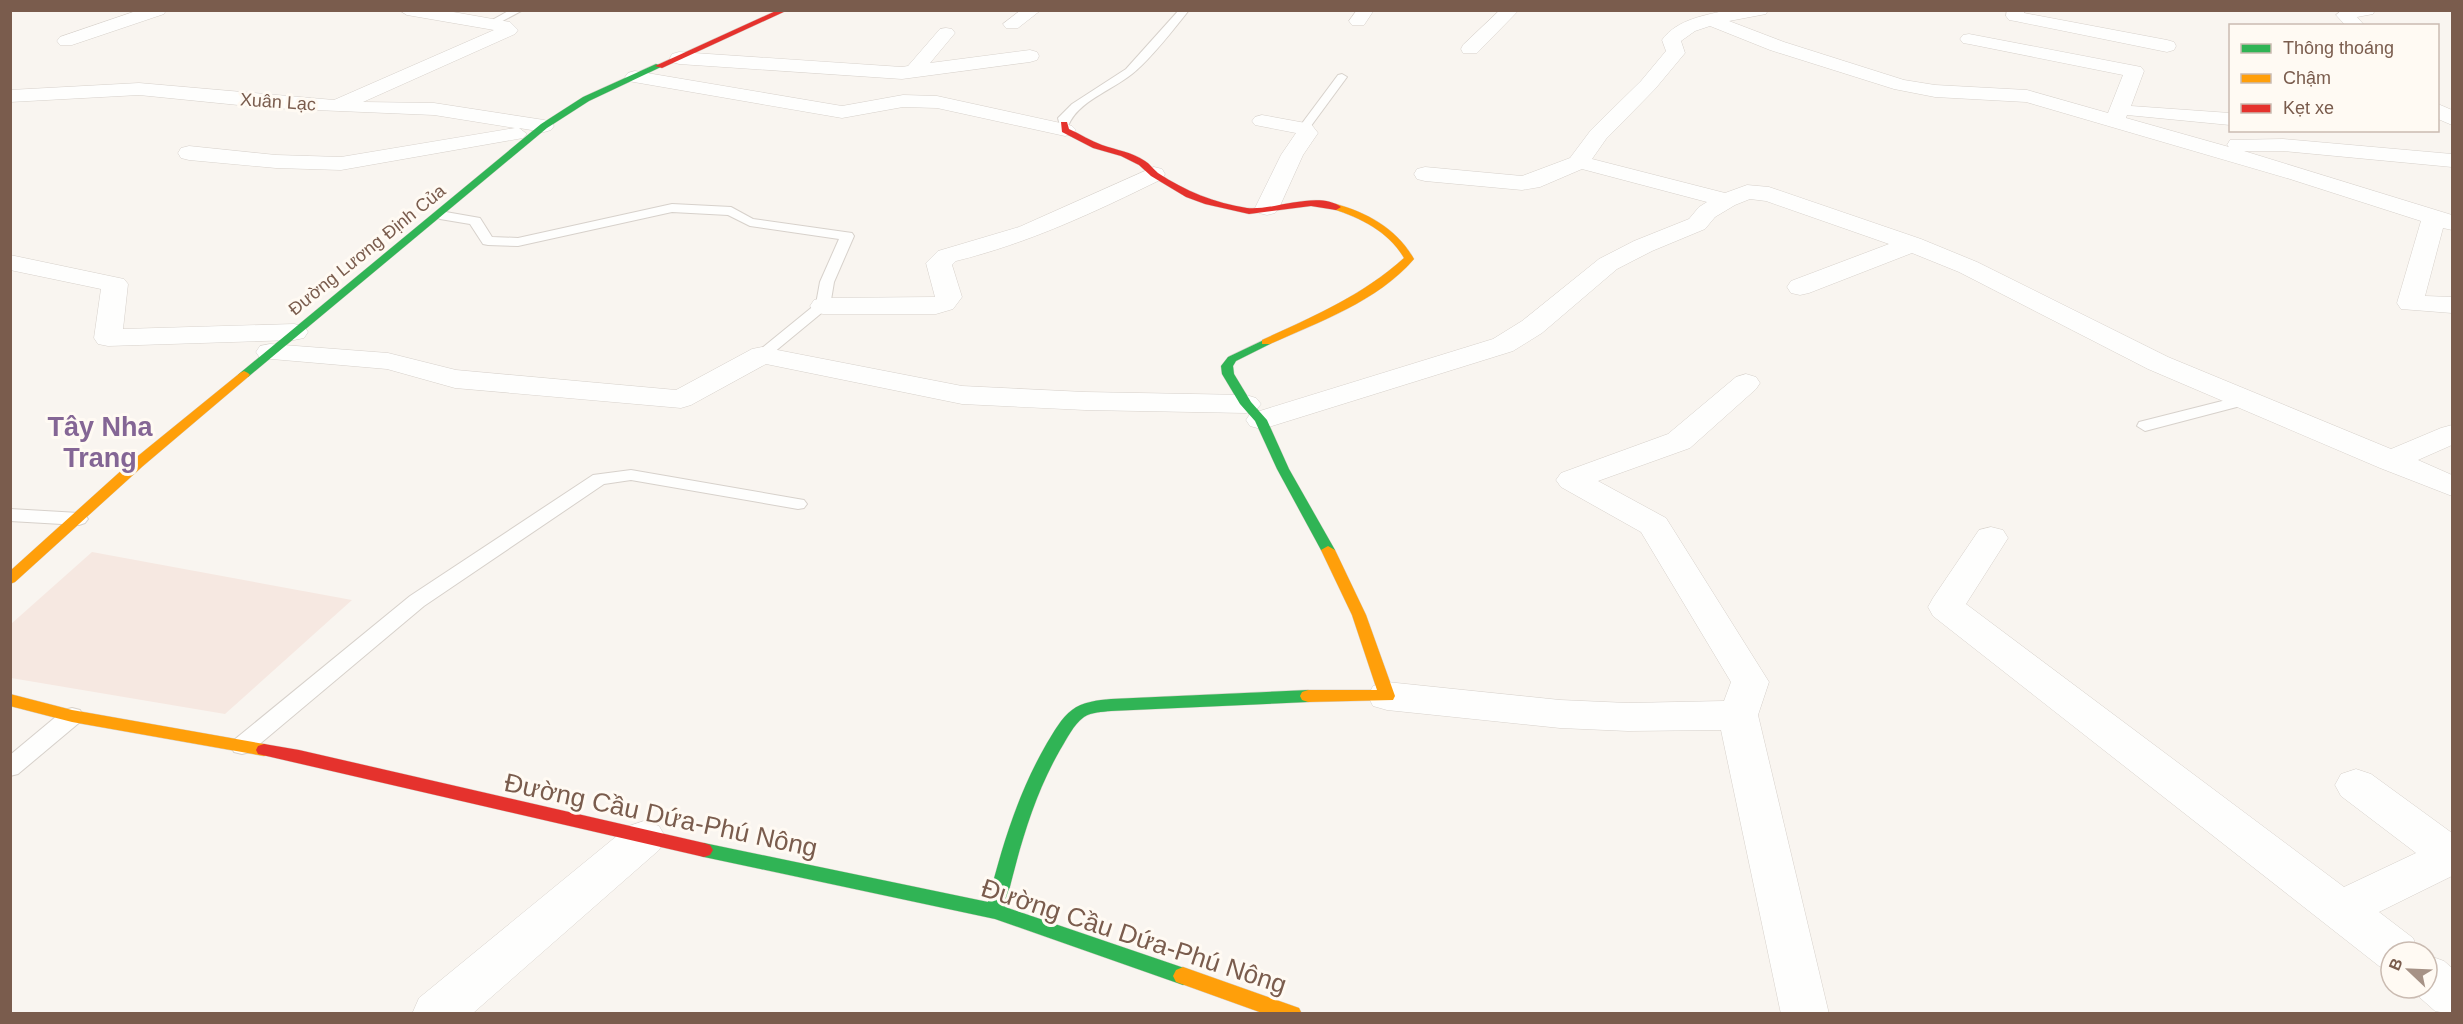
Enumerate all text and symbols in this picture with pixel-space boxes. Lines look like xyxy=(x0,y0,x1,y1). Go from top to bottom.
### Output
legend xyxy=(2229,24,2439,132)
text: Thông thoáng xyxy=(2283,38,2394,58)
text: Chậm xyxy=(2283,68,2331,88)
street label: Xuân Lạc xyxy=(239,89,317,115)
text: Kẹt xe xyxy=(2283,98,2334,118)
street label: Đường Lương Định Của xyxy=(285,180,450,319)
district label: Tây Nha Trang xyxy=(47,412,153,473)
street label: Đường Cầu Dứa-Phú Nông xyxy=(502,767,820,863)
street label: Đường Cầu Dứa-Phú Nông xyxy=(978,872,1290,1000)
north arrow xyxy=(2379,940,2439,1000)
text: B xyxy=(2386,956,2406,973)

